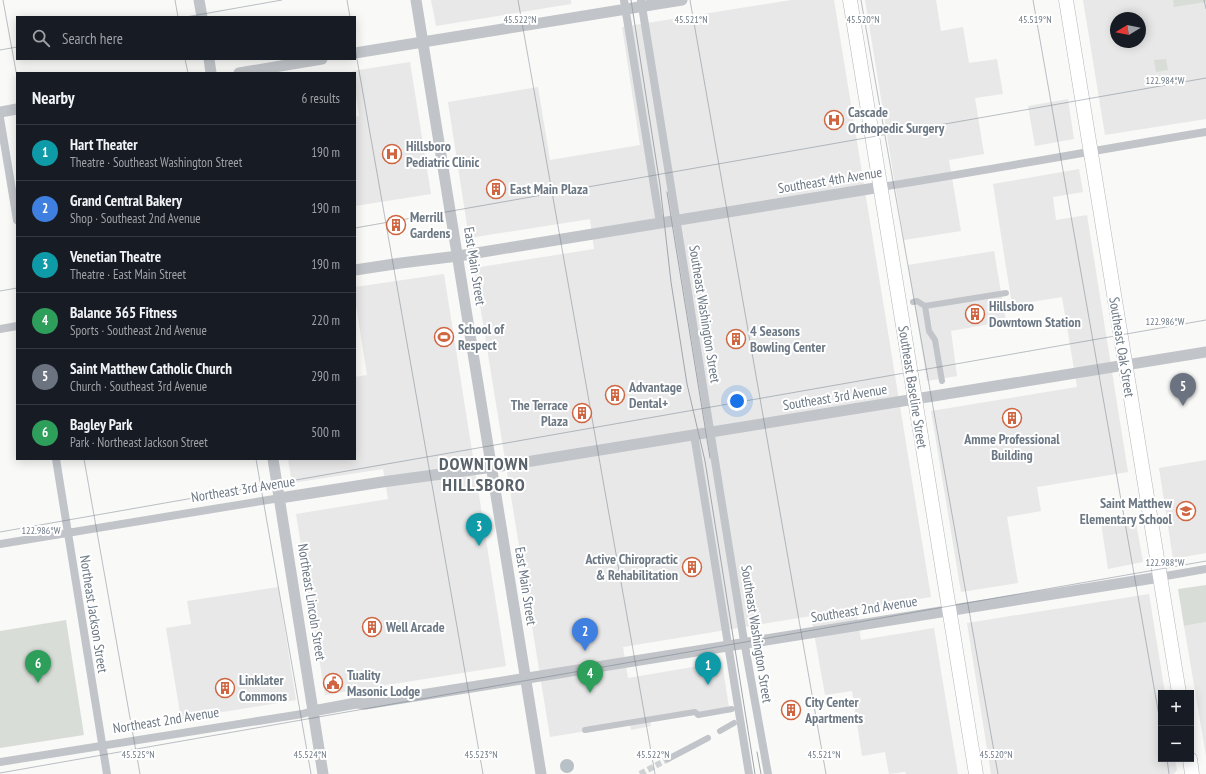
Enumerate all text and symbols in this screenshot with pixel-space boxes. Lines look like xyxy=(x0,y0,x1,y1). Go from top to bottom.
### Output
north arrow xyxy=(1110,12,1146,48)
text: 45.522°N xyxy=(503,13,537,26)
text: 45.521°N xyxy=(674,13,708,26)
text: 45.520°N xyxy=(846,13,880,26)
text: 45.519°N xyxy=(1018,13,1052,26)
search box xyxy=(16,16,356,60)
icon: search xyxy=(30,27,52,49)
text: Search here xyxy=(62,29,123,48)
text: 122.984°W xyxy=(1146,74,1185,87)
text: Nearby xyxy=(32,87,75,109)
text: 6 results xyxy=(301,90,340,107)
place label: Cascade Orthopedic Surgery xyxy=(848,103,945,137)
hospital icon: Cascade Orthopedic Surgery xyxy=(823,109,845,131)
text: Hart Theater xyxy=(70,135,138,154)
place label: Hillsboro Pediatric Clinic xyxy=(406,137,479,171)
hospital icon: Hillsboro Pediatric Clinic xyxy=(381,143,403,165)
text: 1 xyxy=(42,144,48,161)
text: 190 m xyxy=(311,144,340,161)
text: Theatre · Southeast Washington Street xyxy=(70,154,242,171)
street label: Southeast 4th Avenue xyxy=(777,163,884,197)
building icon: East Main Plaza xyxy=(485,178,507,200)
place label: East Main Plaza xyxy=(510,180,588,198)
text: Grand Central Bakery xyxy=(70,191,182,210)
text: 2 xyxy=(42,200,48,217)
text: 190 m xyxy=(311,200,340,217)
place label: Merrill Gardens xyxy=(410,208,450,242)
text: Shop · Southeast 2nd Avenue xyxy=(70,210,201,227)
building icon: Merrill Gardens xyxy=(385,214,407,236)
street label: East Main Street xyxy=(460,226,490,306)
street label: Southeast Washington Street xyxy=(685,244,725,384)
text: Venetian Theatre xyxy=(70,247,161,266)
text: 3 xyxy=(42,256,48,273)
text: 190 m xyxy=(311,256,340,273)
text: Theatre · East Main Street xyxy=(70,266,186,283)
street label: Southeast Oak Street xyxy=(1105,296,1139,399)
place label: Hillsboro Downtown Station xyxy=(989,297,1081,331)
text: Balance 365 Fitness xyxy=(70,303,177,322)
building icon: Hillsboro Downtown Station xyxy=(964,303,986,325)
text: 4 xyxy=(42,312,48,329)
text: 220 m xyxy=(311,312,340,329)
text: 122.986°W xyxy=(1146,315,1185,328)
place label: School of Respect xyxy=(458,320,505,354)
text: Sports · Southeast 2nd Avenue xyxy=(70,322,207,339)
place label: 4 Seasons Bowling Center xyxy=(750,322,826,356)
street label: Southeast Baseline Street xyxy=(894,324,932,450)
sports icon: School of Respect xyxy=(433,326,455,348)
building icon: 4 Seasons Bowling Center xyxy=(725,328,747,350)
text: Saint Matthew Catholic Church xyxy=(70,359,232,378)
text: 5 xyxy=(42,368,48,385)
text: 290 m xyxy=(311,368,340,385)
pin: 5 xyxy=(1170,373,1196,406)
text: Church · Southeast 3rd Avenue xyxy=(70,378,207,395)
place label: Advantage Dental+ xyxy=(628,378,682,412)
street label: Southeast 3rd Avenue xyxy=(782,380,889,414)
building icon: Advantage Dental+ xyxy=(604,384,626,406)
your location xyxy=(727,391,747,411)
place label: The Terrace Plaza xyxy=(511,396,568,430)
building icon: The Terrace Plaza xyxy=(571,402,593,424)
building icon: Amme Professional Building xyxy=(1001,407,1023,429)
text: Bagley Park xyxy=(70,415,132,434)
text: 6 xyxy=(42,424,48,441)
text: 500 m xyxy=(311,424,340,441)
place label: Amme Professional Building xyxy=(963,430,1060,464)
text: Park · Northeast Jackson Street xyxy=(70,434,208,451)
district label: DOWNTOWN HILLSBORO xyxy=(439,452,529,496)
street label: Northeast 3rd Avenue xyxy=(190,472,296,506)
place label: Saint Matthew Elementary School xyxy=(1080,494,1173,528)
school or university icon: Saint Matthew Elementary School xyxy=(1175,500,1197,522)
pin: 3 xyxy=(466,513,492,546)
text: 122.986°W xyxy=(22,524,61,537)
street label: Northeast Lincoln Street xyxy=(294,542,330,662)
street label: East Main Street xyxy=(511,546,541,626)
place label: Active Chiropractic & Rehabilitation xyxy=(585,550,678,584)
street label: Northeast Jackson Street xyxy=(76,554,112,674)
building icon: Active Chiropractic & Rehabilitation xyxy=(681,556,703,578)
text: 122.988°W xyxy=(1146,556,1185,569)
street label: Southeast Washington Street xyxy=(737,564,777,704)
street label: Southeast 2nd Avenue xyxy=(809,592,919,626)
building icon: Well Arcade xyxy=(361,616,383,638)
place label: Well Arcade xyxy=(385,618,445,636)
pin: 2 xyxy=(572,618,598,651)
pin: 6 xyxy=(25,650,51,683)
pin: 1 xyxy=(695,652,721,685)
pin: 4 xyxy=(577,660,603,693)
place label: Tuality Masonic Lodge xyxy=(347,666,420,700)
place label: Linklater Commons xyxy=(239,671,287,705)
public building icon: Tuality Masonic Lodge xyxy=(322,672,344,694)
building icon: Linklater Commons xyxy=(214,677,236,699)
map controls xyxy=(1158,690,1194,762)
button: + xyxy=(1158,690,1194,726)
place label: City Center Apartments xyxy=(804,693,863,727)
building icon: City Center Apartments xyxy=(780,699,802,721)
street label: Northeast 2nd Avenue xyxy=(112,703,221,737)
button: − xyxy=(1158,726,1194,762)
text: 45.525°N xyxy=(121,748,155,761)
text: 45.524°N xyxy=(293,748,327,761)
text: 45.523°N xyxy=(464,748,498,761)
text: 45.522°N xyxy=(636,748,670,761)
text: 45.521°N xyxy=(807,748,841,761)
text: 45.520°N xyxy=(979,748,1013,761)

